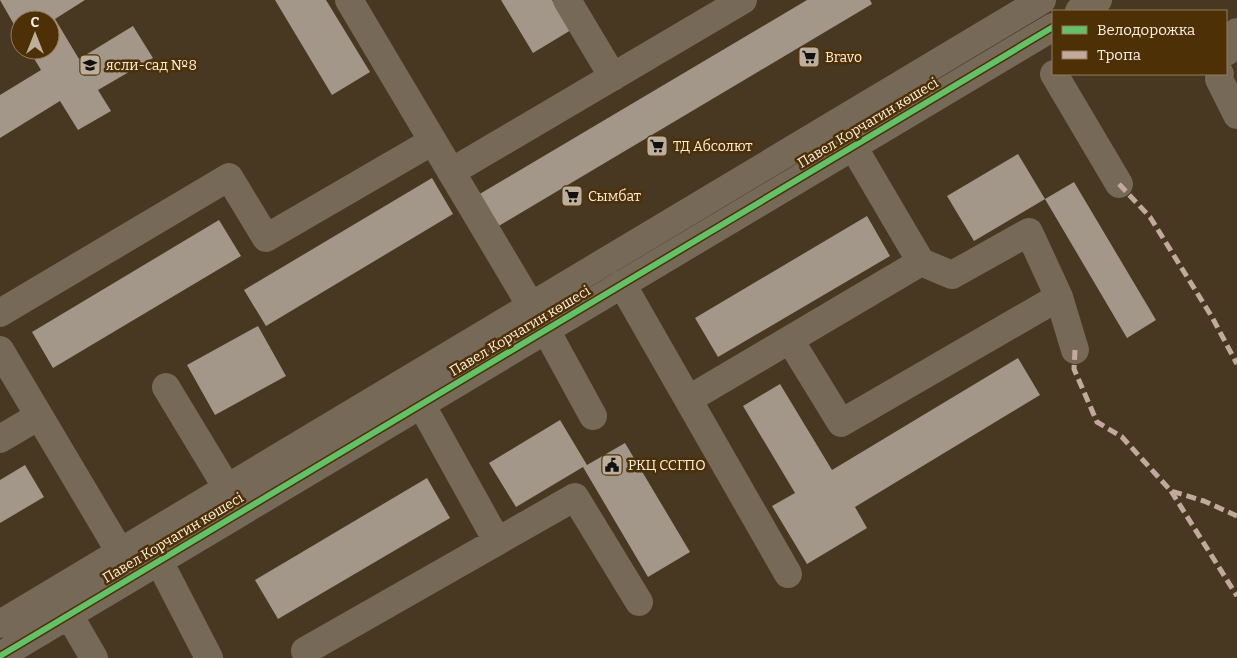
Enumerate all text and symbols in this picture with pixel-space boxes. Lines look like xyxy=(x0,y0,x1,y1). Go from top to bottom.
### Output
north arrow xyxy=(10,10,60,60)
legend xyxy=(1052,10,1227,75)
text: С xyxy=(31,14,40,31)
text: Велодорожка xyxy=(1097,21,1195,39)
supermarket icon: Bravo xyxy=(797,45,821,69)
text: Тропа xyxy=(1097,46,1141,64)
place label: Bravo xyxy=(825,49,862,66)
school or university icon: ясли-сад №8 xyxy=(78,53,102,77)
place label: ясли-сад №8 xyxy=(106,57,197,74)
street label: Павел Корчагин көшесі xyxy=(795,74,941,172)
supermarket icon: ТД Абсолют xyxy=(645,134,669,158)
place label: ТД Абсолют xyxy=(673,138,752,155)
supermarket icon: Сымбат xyxy=(560,184,584,208)
place label: Сымбат xyxy=(588,188,641,205)
street label: Павел Корчагин көшесі xyxy=(447,282,593,380)
public building icon: РКЦ ССГПО xyxy=(600,453,624,477)
place label: РКЦ ССГПО xyxy=(628,457,706,474)
street label: Павел Корчагин көшесі xyxy=(100,489,246,587)

